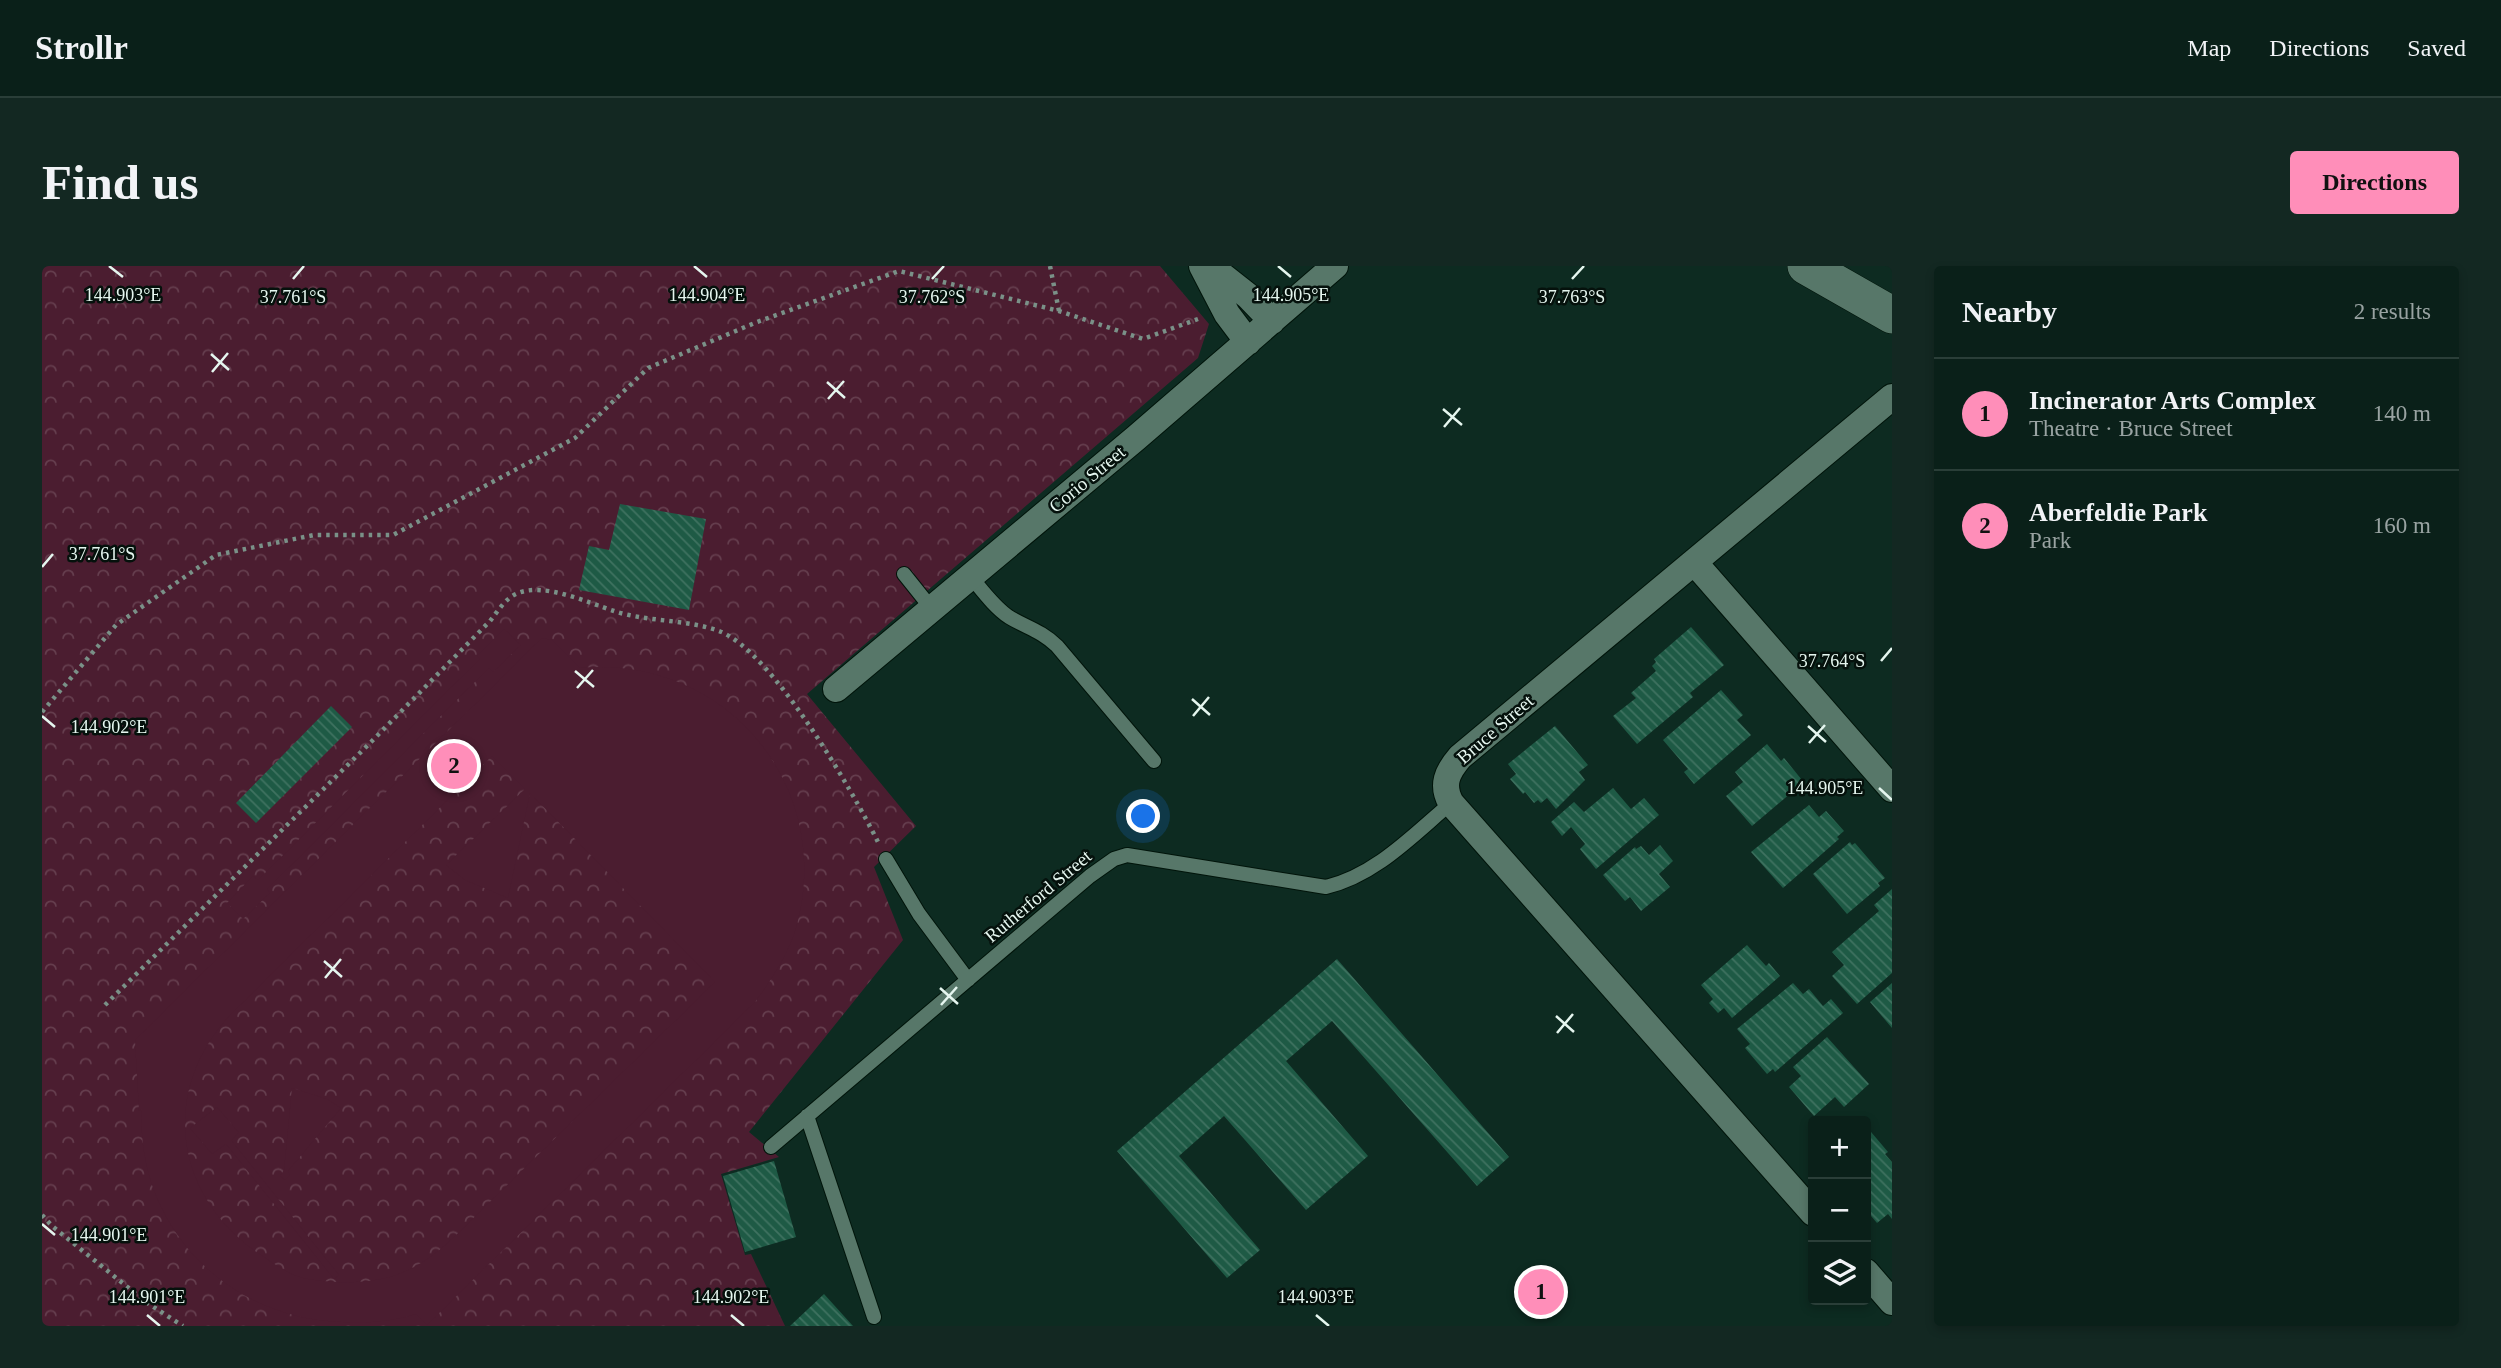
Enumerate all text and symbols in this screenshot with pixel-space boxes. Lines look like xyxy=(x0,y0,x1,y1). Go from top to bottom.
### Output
text: Strollr xyxy=(35,30,128,66)
text: Map xyxy=(2187,35,2231,61)
text: Directions xyxy=(2269,35,2369,61)
text: Saved xyxy=(2407,35,2466,61)
button: Directions xyxy=(2290,151,2459,214)
text: Find us xyxy=(42,155,199,210)
text: 144.903°E xyxy=(85,285,161,305)
text: 144.904°E xyxy=(669,285,745,305)
text: 144.905°E xyxy=(1253,285,1329,305)
text: 37.761°S xyxy=(260,287,326,307)
text: 37.762°S xyxy=(899,287,965,307)
text: 37.763°S xyxy=(1539,287,1605,307)
text: Nearby xyxy=(1962,295,2057,328)
text: 2 results xyxy=(2354,299,2431,324)
text: Incinerator Arts Complex xyxy=(2029,386,2316,415)
text: 1 xyxy=(1979,401,1991,426)
text: 140 m xyxy=(2373,401,2431,426)
text: Theatre · Bruce Street xyxy=(2029,416,2233,441)
street label: Corio Street xyxy=(1045,441,1130,517)
text: Aberfeldie Park xyxy=(2029,498,2207,527)
text: 2 xyxy=(1979,513,1991,538)
text: 160 m xyxy=(2373,513,2431,538)
text: Park xyxy=(2029,528,2071,553)
text: 37.761°S xyxy=(69,544,135,564)
text: 37.764°S xyxy=(1799,651,1865,671)
street label: Bruce Street xyxy=(1452,690,1538,768)
text: 144.902°E xyxy=(71,717,147,737)
pin: 2 xyxy=(431,740,477,792)
text: 144.905°E xyxy=(1787,778,1863,798)
your location xyxy=(1126,799,1160,833)
street label: Rutherford Street xyxy=(981,845,1096,947)
map controls xyxy=(1808,1116,1871,1305)
button: + xyxy=(1808,1116,1871,1179)
button: − xyxy=(1808,1179,1871,1242)
text: 144.901°E xyxy=(71,1225,147,1245)
button: layers xyxy=(1808,1242,1871,1305)
pin: 1 xyxy=(1518,1266,1564,1318)
text: 144.901°E xyxy=(109,1287,185,1307)
text: 144.902°E xyxy=(693,1287,769,1307)
text: 144.903°E xyxy=(1278,1287,1354,1307)

